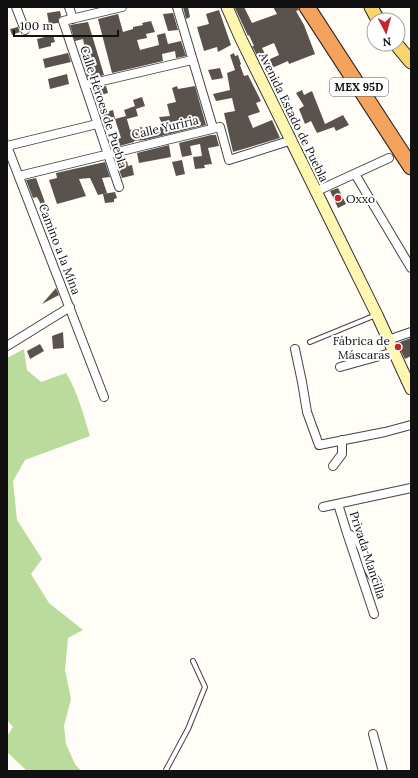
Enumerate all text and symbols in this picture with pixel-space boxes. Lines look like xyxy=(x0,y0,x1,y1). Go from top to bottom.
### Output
scale bar xyxy=(14,12,118,38)
north arrow xyxy=(366,12,406,52)
text: 100 m xyxy=(20,18,53,33)
text: N xyxy=(382,35,392,49)
street label: Calle Héroes de Puebla xyxy=(77,44,131,170)
street label: Avenida Estado de Puebla xyxy=(256,49,332,184)
road number: MEX 95D xyxy=(330,78,388,96)
street label: Calle Yuriria xyxy=(130,112,200,142)
place label: Oxxo xyxy=(346,191,375,206)
marker: Oxxo xyxy=(333,193,343,203)
street label: Camino a la Mina xyxy=(36,202,84,296)
place label: Fábrica de Máscaras xyxy=(333,333,390,362)
marker: Fábrica de Máscaras xyxy=(393,342,403,352)
street label: Privada Mancilla xyxy=(347,509,389,601)

